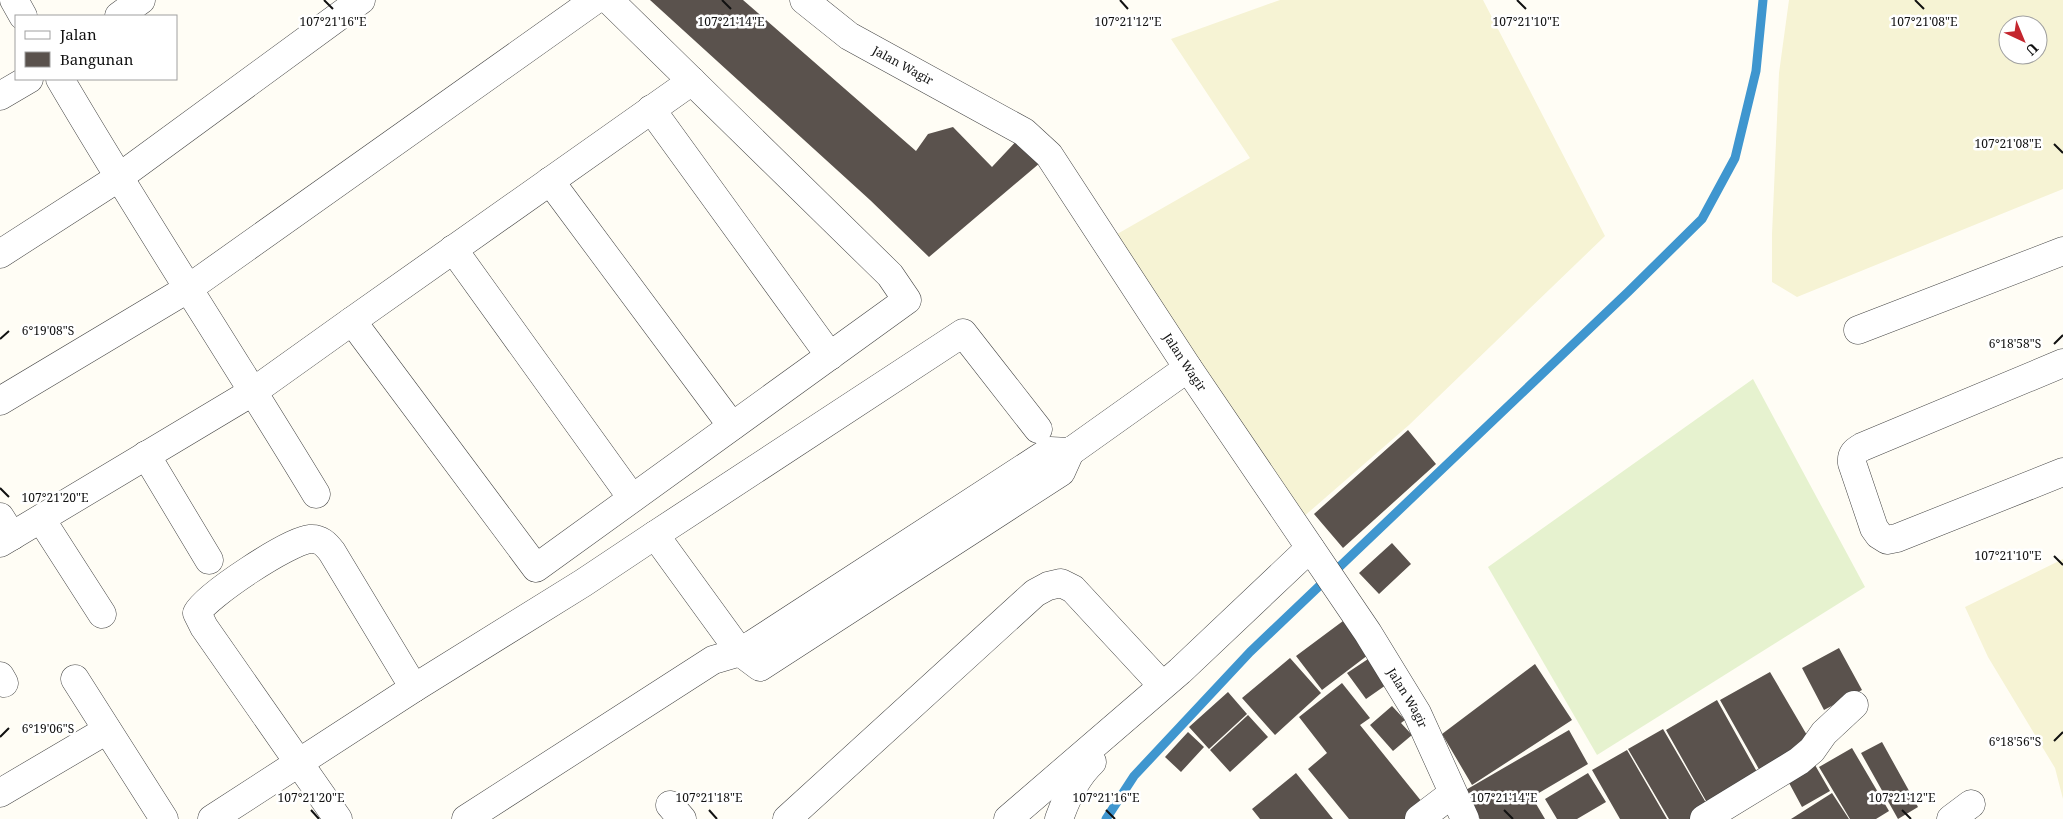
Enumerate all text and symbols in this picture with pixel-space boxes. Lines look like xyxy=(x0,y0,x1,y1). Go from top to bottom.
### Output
text: 107°21'16"E xyxy=(300,13,366,30)
text: 107°21'14"E xyxy=(698,13,764,30)
text: 107°21'12"E xyxy=(1095,13,1161,30)
text: 107°21'10"E xyxy=(1493,13,1559,30)
text: 107°21'08"E xyxy=(1891,13,1957,30)
legend xyxy=(15,15,178,80)
north arrow xyxy=(1998,15,2048,65)
text: Jalan xyxy=(59,24,97,44)
text: U xyxy=(2022,39,2043,61)
street label: Jalan Wagir xyxy=(869,41,937,89)
text: Bangunan xyxy=(60,49,134,69)
text: 107°21'08"E xyxy=(1975,135,2041,152)
text: 6°19'08"S xyxy=(22,322,74,339)
street label: Jalan Wagir xyxy=(1159,329,1211,395)
text: 6°18'58"S xyxy=(1989,335,2041,352)
text: 107°21'20"E xyxy=(22,489,88,506)
text: 107°21'10"E xyxy=(1975,547,2041,564)
street label: Jalan Wagir xyxy=(1383,664,1432,731)
text: 6°19'06"S xyxy=(22,720,74,737)
text: 6°18'56"S xyxy=(1989,733,2041,750)
text: 107°21'20"E xyxy=(278,789,344,806)
text: 107°21'18"E xyxy=(676,789,742,806)
text: 107°21'16"E xyxy=(1073,789,1139,806)
text: 107°21'14"E xyxy=(1471,789,1537,806)
text: 107°21'12"E xyxy=(1869,789,1935,806)

